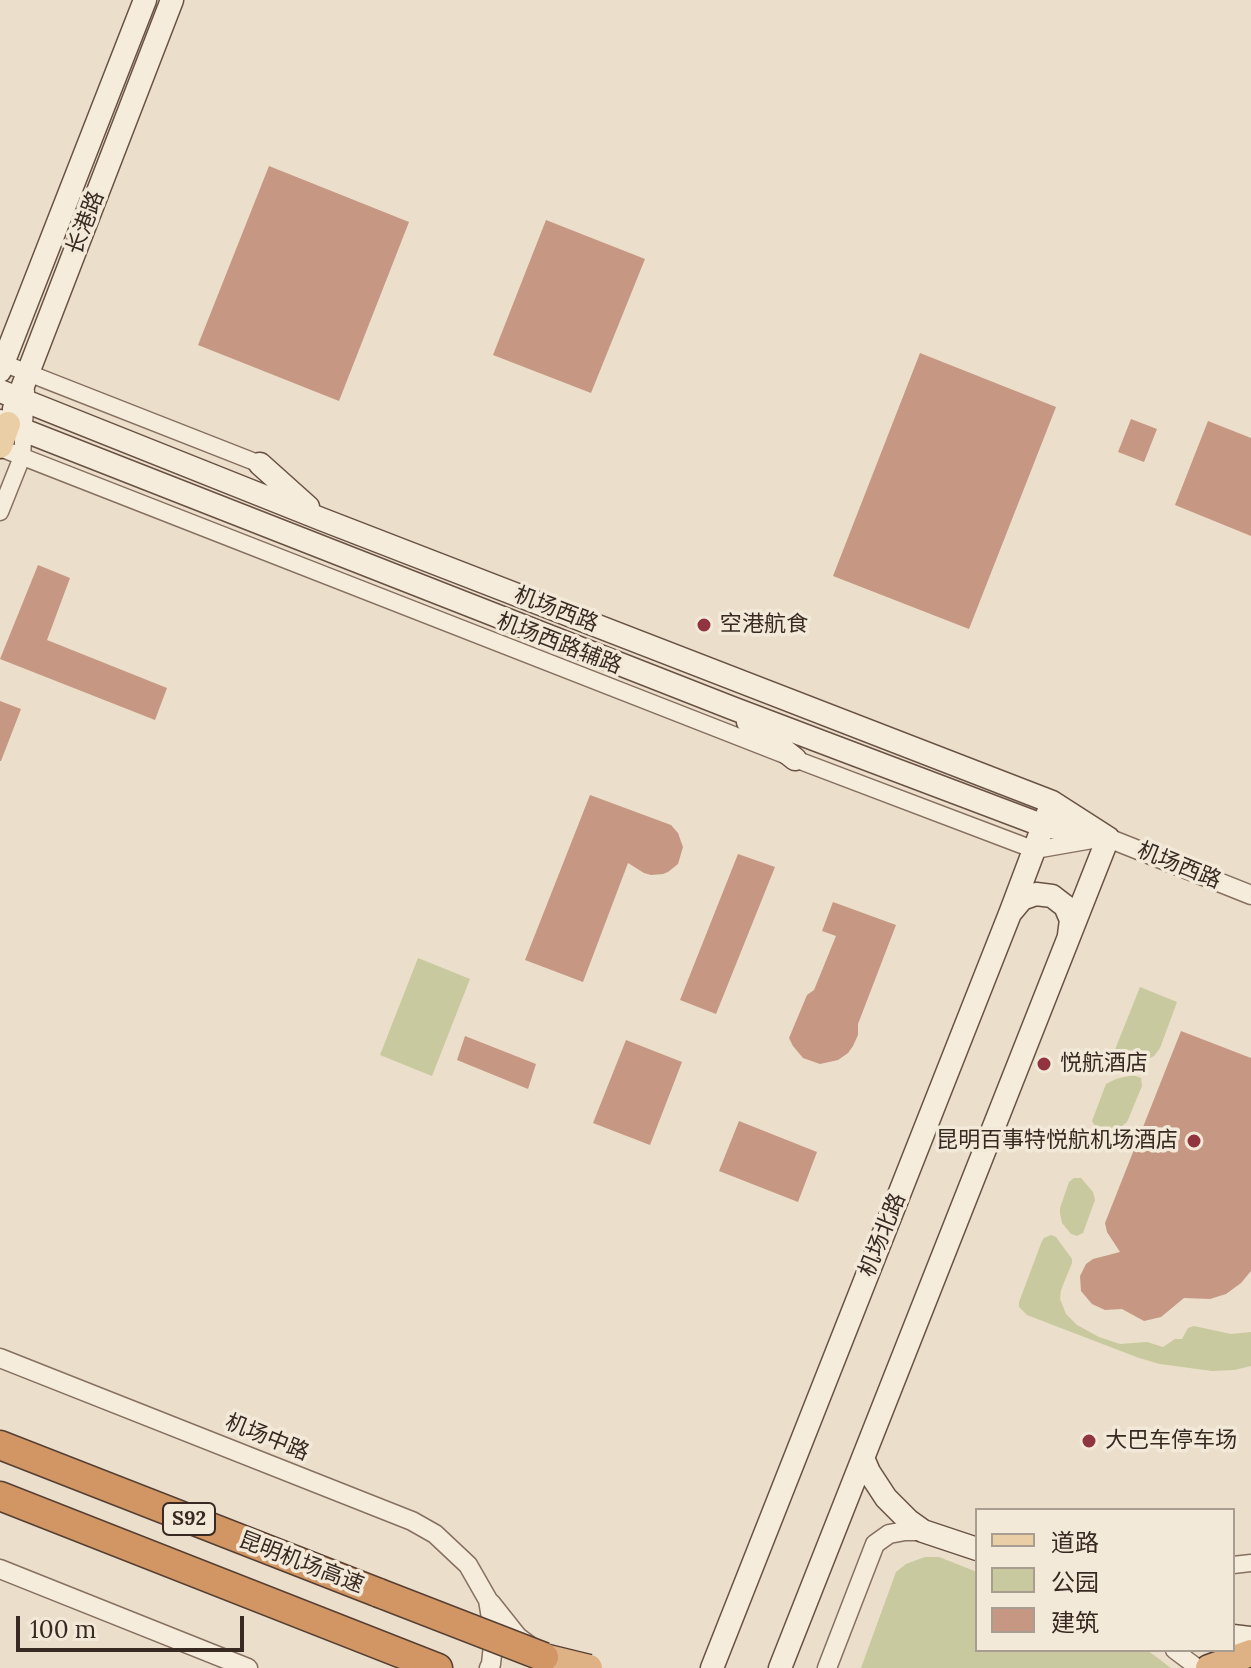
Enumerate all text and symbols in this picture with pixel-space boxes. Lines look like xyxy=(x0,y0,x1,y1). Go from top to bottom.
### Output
street label: 长港路 xyxy=(62,187,110,259)
street label: 机场西路 xyxy=(510,582,602,638)
street label: 机场西路辅路 xyxy=(493,608,625,680)
place label: 空港航食 xyxy=(720,612,808,638)
marker: 空港航食 xyxy=(695,616,713,634)
street label: 机场西路 xyxy=(1133,837,1225,895)
place label: 悦航酒店 xyxy=(1060,1051,1148,1077)
marker: 悦航酒店 xyxy=(1035,1055,1053,1073)
place label: 昆明百事特悦航机场酒店 xyxy=(936,1128,1178,1154)
marker: 昆明百事特悦航机场酒店 xyxy=(1185,1132,1203,1150)
street label: 机场北路 xyxy=(854,1189,912,1281)
street label: 机场中路 xyxy=(221,1409,313,1467)
place label: 大巴车停车场 xyxy=(1105,1428,1237,1454)
marker: 大巴车停车场 xyxy=(1080,1432,1098,1450)
road number: S92 xyxy=(163,1503,215,1535)
legend xyxy=(975,1508,1235,1652)
street label: 昆明机场高速 xyxy=(235,1527,367,1599)
text: 道路 xyxy=(1051,1527,1099,1558)
text: 公园 xyxy=(1051,1567,1099,1598)
scale bar xyxy=(20,1600,248,1650)
text: 建筑 xyxy=(1051,1607,1099,1638)
text: 100 m xyxy=(30,1614,96,1645)

